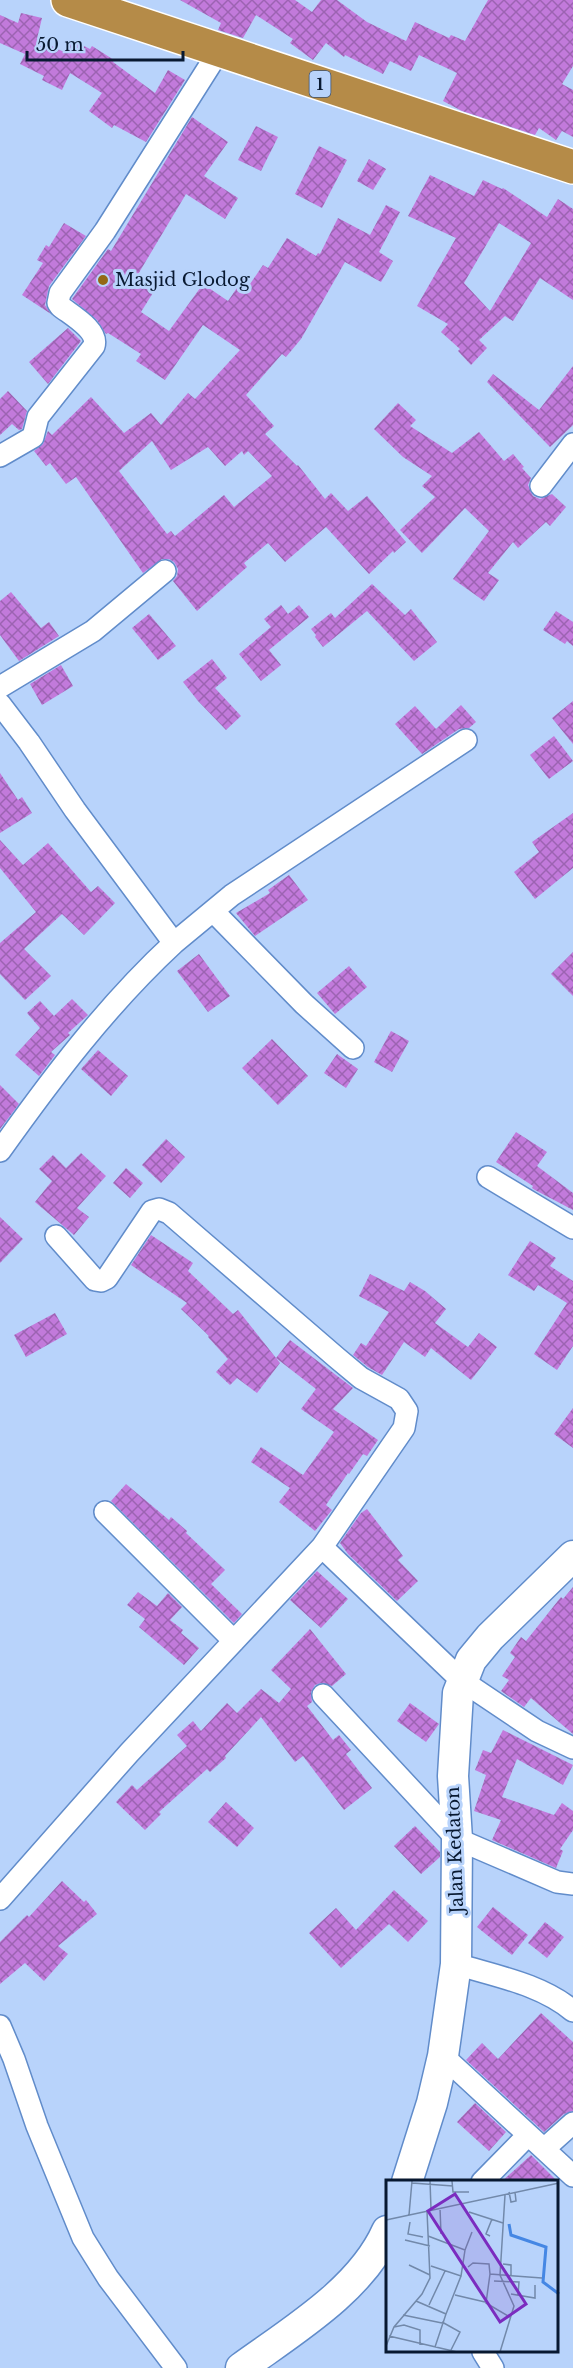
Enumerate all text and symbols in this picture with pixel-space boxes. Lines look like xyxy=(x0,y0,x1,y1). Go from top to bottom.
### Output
scale bar xyxy=(27,24,183,62)
text: 50 m xyxy=(36,34,84,56)
road number: 1 xyxy=(310,71,330,97)
place label: Masjid Glodog xyxy=(115,269,250,291)
marker: Masjid Glodog xyxy=(96,273,110,287)
street label: Jalan Kedaton xyxy=(442,1786,468,1916)
inset map xyxy=(386,2180,558,2353)

